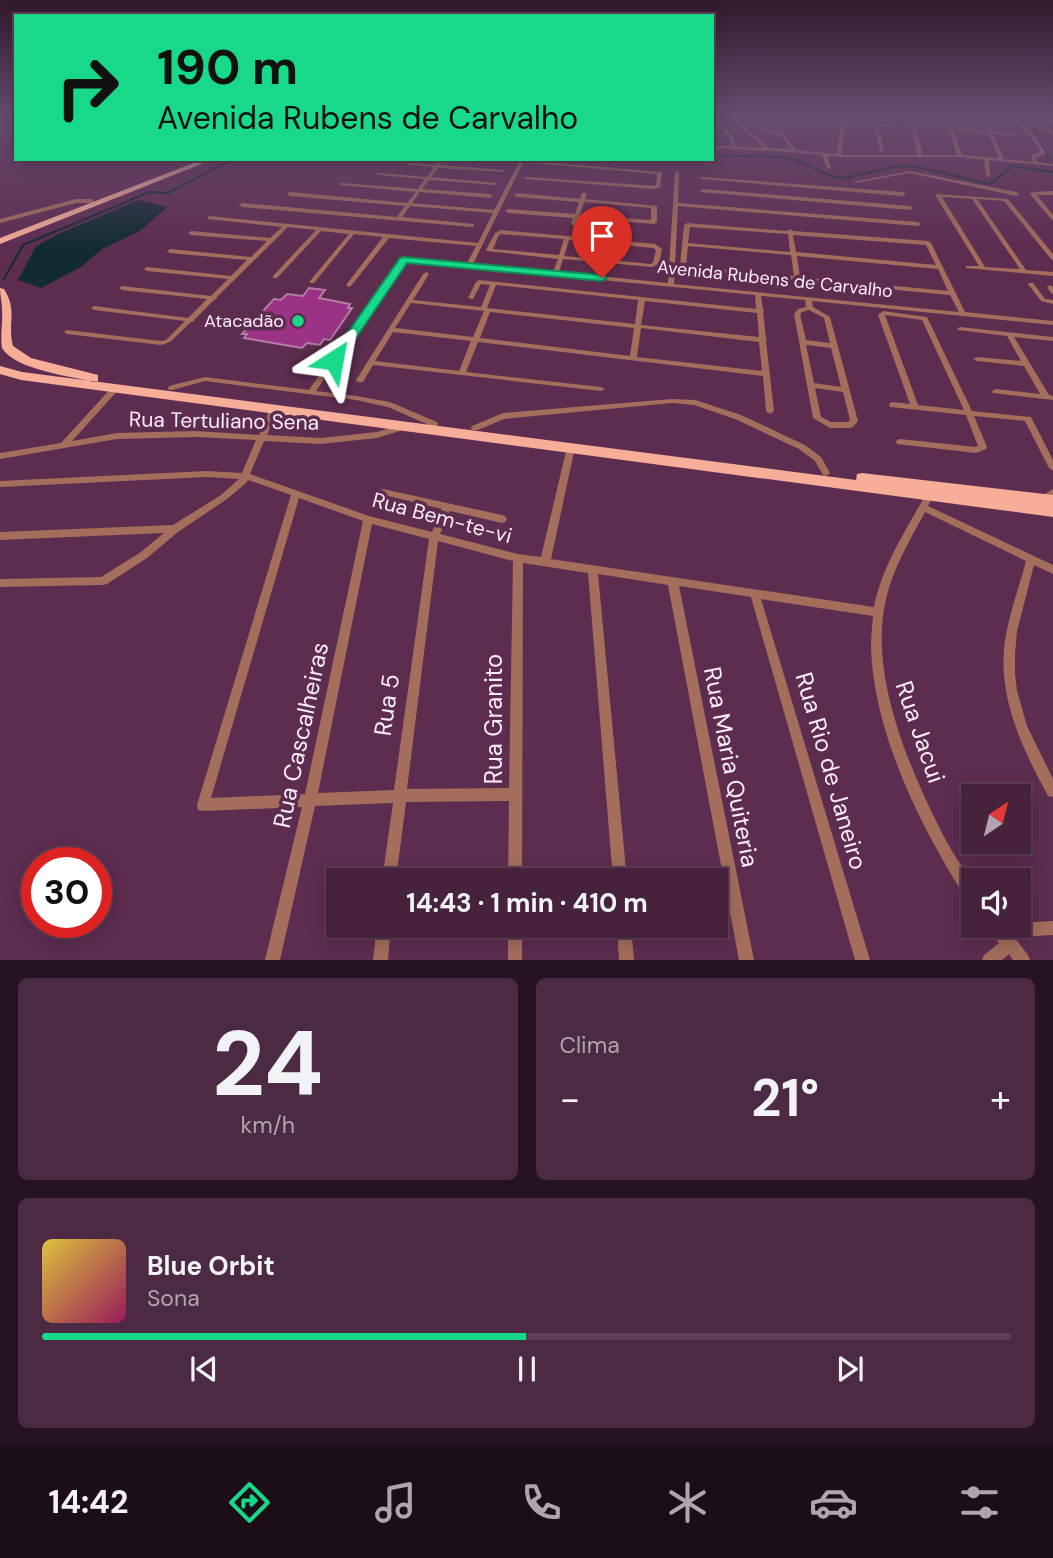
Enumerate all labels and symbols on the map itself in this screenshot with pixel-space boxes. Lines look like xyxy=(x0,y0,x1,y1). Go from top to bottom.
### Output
pin xyxy=(572,206,632,278)
street label: Avenida Rubens de Carvalho xyxy=(656,255,894,303)
place label: Atacadão xyxy=(204,309,284,333)
marker: Atacadão xyxy=(290,313,306,329)
position arrow xyxy=(297,323,371,397)
street label: Rua Tertuliano Sena xyxy=(129,405,319,437)
street label: Rua Bem-te-vi xyxy=(369,486,515,550)
street label: Rua Cascalheiras xyxy=(266,639,335,831)
street label: Rua Granito xyxy=(478,654,509,784)
street label: Rua Maria Quiteria xyxy=(697,664,766,870)
street label: Rua Rio de Janeiro xyxy=(788,669,875,873)
street label: Rua 5 xyxy=(367,672,406,738)
street label: Rua Jacui xyxy=(889,677,952,787)
north arrow xyxy=(961,784,1031,854)
speed limit sign: 30 xyxy=(21,847,112,938)

